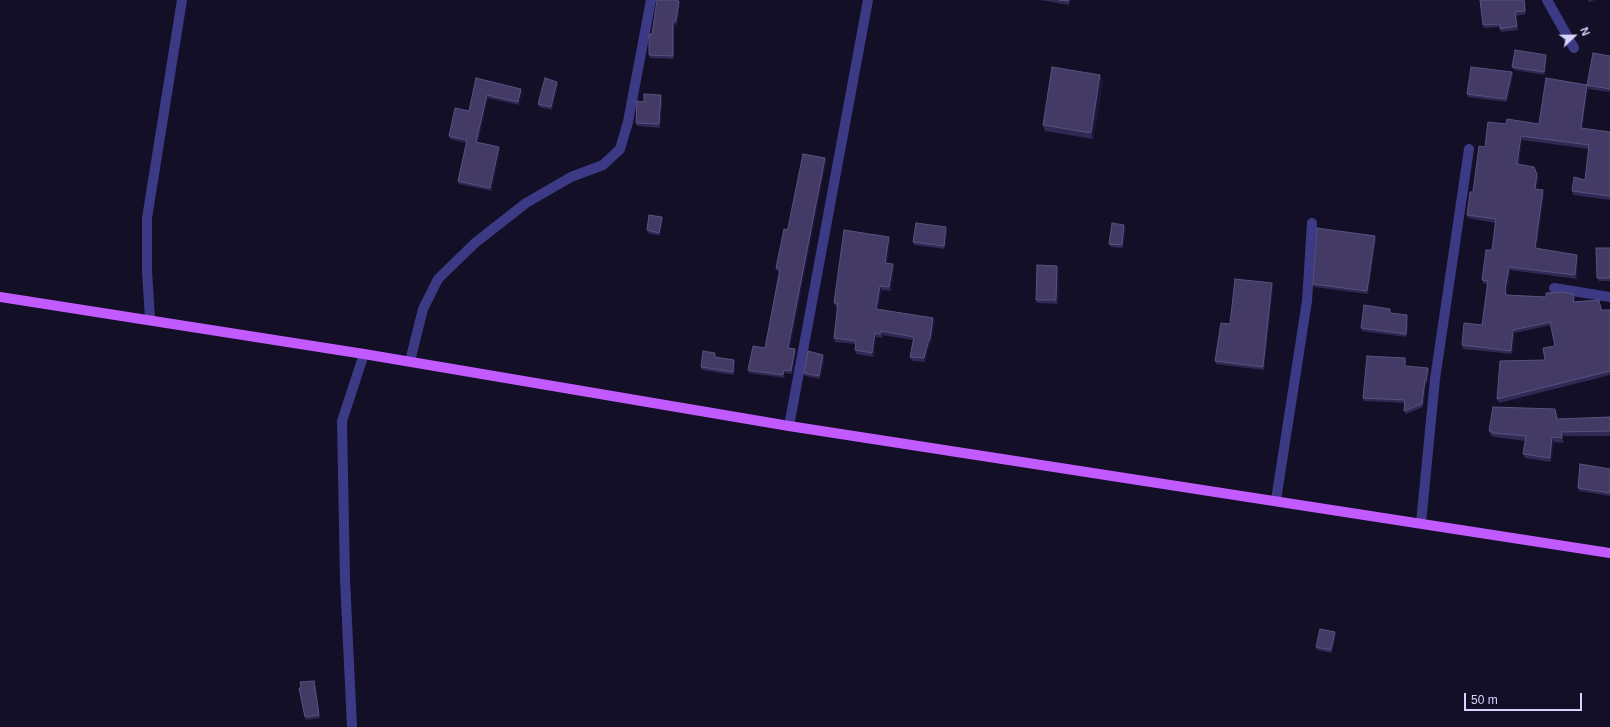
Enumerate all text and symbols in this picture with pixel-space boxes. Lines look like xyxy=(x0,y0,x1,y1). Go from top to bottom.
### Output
north arrow xyxy=(1554,16,1594,56)
text: N xyxy=(1578,26,1592,37)
scale bar xyxy=(1466,685,1584,711)
text: 50 m xyxy=(1471,693,1498,707)

